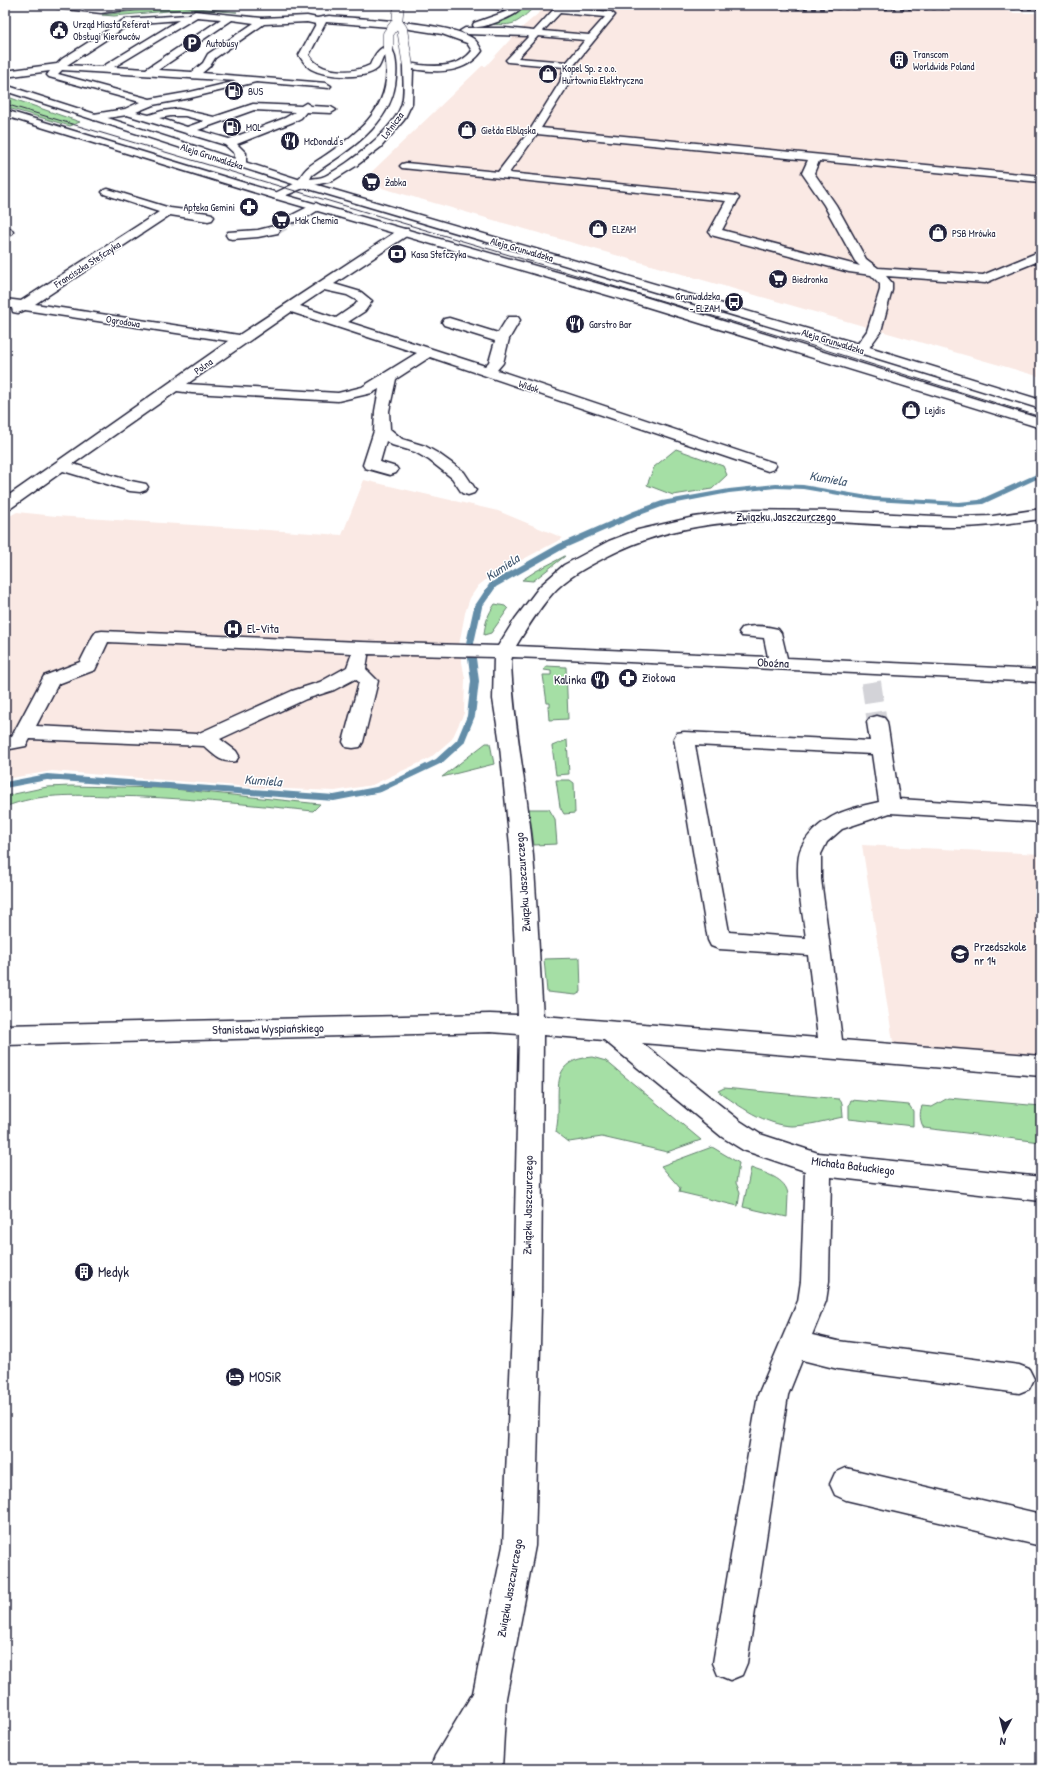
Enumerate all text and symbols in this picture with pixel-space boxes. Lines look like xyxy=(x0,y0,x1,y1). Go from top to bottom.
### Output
place label: Urząd Miasta Referat Obsługi Kierowców xyxy=(73,18,150,43)
public building icon: Urząd Miasta Referat Obsługi Kierowców xyxy=(48,19,70,41)
parking icon: Autobusy xyxy=(181,32,203,54)
place label: Autobusy xyxy=(206,37,239,50)
place label: Transcom Worldwide Poland xyxy=(913,48,975,73)
building icon: Transcom Worldwide Poland xyxy=(888,49,910,71)
place label: Kopel Sp. z o.o. Hurtownia Elektryczna xyxy=(562,62,643,87)
shop icon: Kopel Sp. z o.o. Hurtownia Elektryczna xyxy=(537,63,559,85)
fuel station icon: BUS xyxy=(223,80,245,102)
place label: BUS xyxy=(248,85,264,98)
street label: Lotnicza xyxy=(378,109,407,141)
fuel station icon: MOL xyxy=(221,116,243,138)
shop icon: Giełda Elbląska xyxy=(456,119,478,141)
place label: MOL xyxy=(246,121,262,134)
place label: Giełda Elbląska xyxy=(481,124,536,137)
restaurant icon: McDonald's xyxy=(279,130,301,152)
place label: McDonald's xyxy=(304,135,343,148)
street label: Aleja Grunwaldzka xyxy=(179,140,245,173)
supermarket icon: Żabka xyxy=(360,171,382,193)
place label: Żabka xyxy=(385,176,406,189)
pharmacy icon: Apteka Gemini xyxy=(238,196,260,218)
place label: Apteka Gemini xyxy=(183,201,235,214)
supermarket icon: Mak Chemia xyxy=(270,209,292,231)
place label: Mak Chemia xyxy=(295,214,338,227)
shop icon: ELZAM xyxy=(587,218,609,240)
shop icon: PSB Mrówka xyxy=(927,222,949,244)
place label: ELZAM xyxy=(612,223,636,236)
place label: PSB Mrówka xyxy=(952,227,995,240)
street label: Aleja Grunwaldzka xyxy=(489,234,555,265)
street label: Franciszka Stefczyka xyxy=(51,238,123,291)
bank icon: Kasa Stefczyka xyxy=(386,243,408,265)
place label: Kasa Stefczyka xyxy=(411,248,466,261)
supermarket icon: Biedronka xyxy=(767,268,789,290)
place label: Biedronka xyxy=(792,273,828,286)
place label: Grunwaldzka - ELZAM xyxy=(675,290,720,315)
bus stop icon: Grunwaldzka - ELZAM xyxy=(723,291,745,313)
street label: Ogrodowa xyxy=(105,312,141,331)
restaurant icon: Garstro Bar xyxy=(564,313,586,335)
place label: Garstro Bar xyxy=(589,318,632,331)
street label: Aleja Grunwaldzka xyxy=(800,326,866,357)
street label: Polna xyxy=(191,355,215,377)
street label: Widok xyxy=(517,377,541,396)
shop icon: Lejdis xyxy=(900,399,922,421)
place label: Lejdis xyxy=(925,404,945,417)
water label: Kumiela xyxy=(808,466,850,490)
street label: Związku Jaszczurczego xyxy=(736,508,836,525)
water label: Kumiela xyxy=(481,548,524,585)
hospital icon: El-Vita xyxy=(222,618,244,640)
place label: El-Vita xyxy=(247,620,279,637)
street label: Oboźna xyxy=(757,653,790,672)
pharmacy icon: Ziołowa xyxy=(617,667,639,689)
restaurant icon: Kalinka xyxy=(589,669,611,691)
place label: Ziołowa xyxy=(642,669,676,686)
place label: Kalinka xyxy=(554,671,586,688)
water label: Kumiela xyxy=(244,770,284,790)
street label: Związku Jaszczurczego xyxy=(511,832,534,932)
place label: Przedszkole nr 14 xyxy=(974,938,1027,969)
school or university icon: Przedszkole nr 14 xyxy=(949,943,971,965)
street label: Stanisława Wyspiańskiego xyxy=(212,1019,324,1038)
street label: Michała Bałuckiego xyxy=(810,1152,896,1179)
street label: Związku Jaszczurczego xyxy=(518,1155,537,1255)
building icon: Medyk xyxy=(73,1261,95,1283)
place label: Medyk xyxy=(98,1262,129,1282)
hotel icon: MOSiR xyxy=(224,1366,246,1388)
place label: MOSiR xyxy=(249,1367,281,1386)
street label: Związku Jaszczurczego xyxy=(492,1537,527,1638)
north arrow xyxy=(984,1712,1024,1752)
text: N xyxy=(999,1735,1007,1749)

